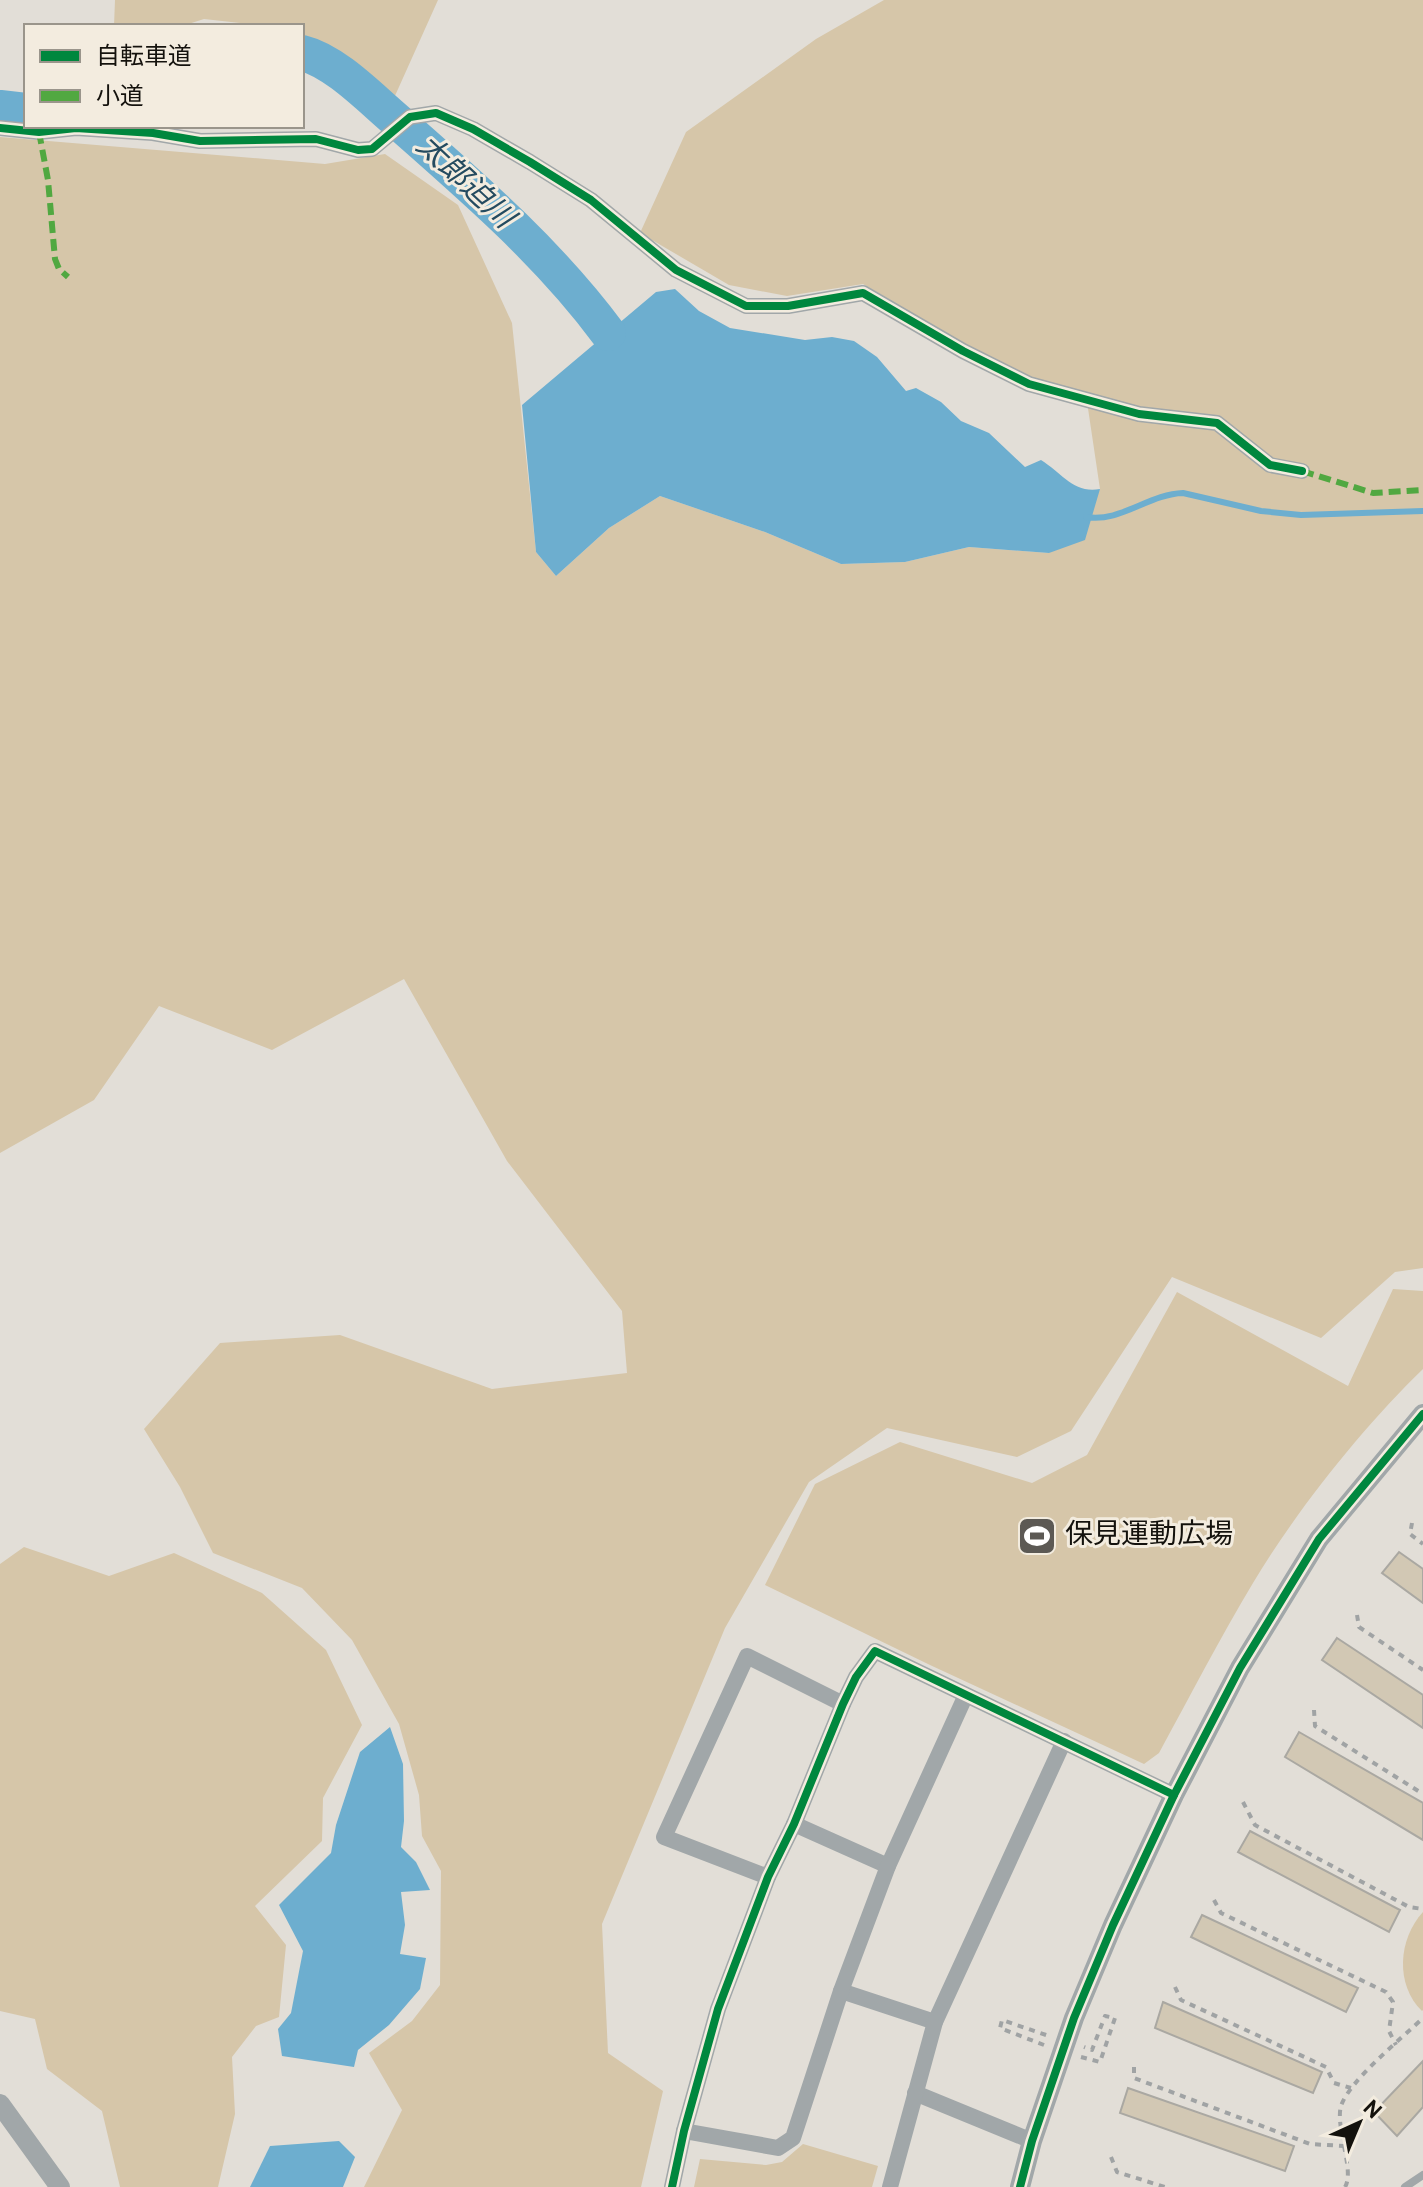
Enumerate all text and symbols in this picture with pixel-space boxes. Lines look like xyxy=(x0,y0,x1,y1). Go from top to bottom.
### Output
legend xyxy=(24,24,304,128)
text: 自転車道 xyxy=(96,43,192,73)
text: 小道 xyxy=(96,83,144,113)
water label: 太郎迫川 xyxy=(408,129,523,239)
sports icon: 保見運動広場 xyxy=(1016,1515,1058,1557)
place label: 保見運動広場 xyxy=(1065,1518,1233,1554)
north arrow xyxy=(1319,2083,1399,2163)
text: N xyxy=(1356,2095,1386,2126)

